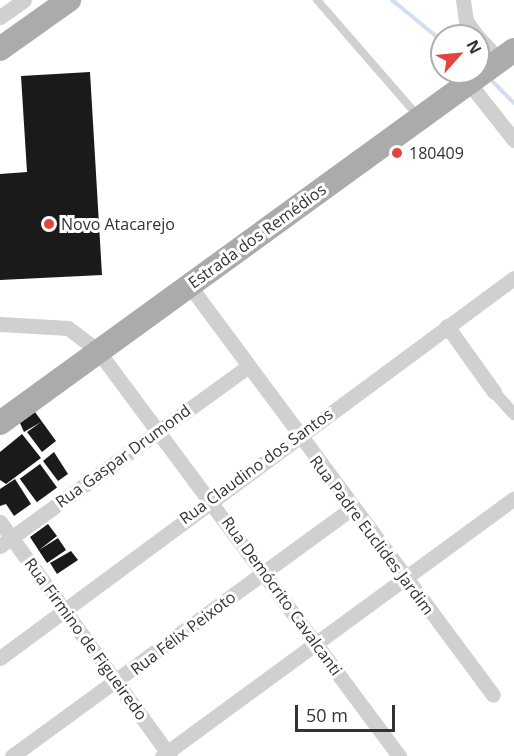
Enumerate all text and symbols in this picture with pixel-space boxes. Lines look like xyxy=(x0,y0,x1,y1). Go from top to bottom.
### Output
north arrow xyxy=(430,24,490,84)
text: N xyxy=(461,36,487,58)
place label: 180409 xyxy=(409,143,464,163)
marker: 180409 xyxy=(390,146,404,160)
street label: Estrada dos Remédios xyxy=(184,180,330,292)
place label: Novo Atacarejo xyxy=(61,214,175,234)
marker: Novo Atacarejo xyxy=(42,217,56,231)
street label: Rua Gaspar Drumond xyxy=(52,401,194,511)
street label: Rua Claudino dos Santos xyxy=(176,404,336,528)
street label: Rua Padre Euclides Jardim xyxy=(306,452,438,618)
street label: Rua Demócrito Cavalcanti xyxy=(218,513,346,679)
street label: Rua Firmino de Figueiredo xyxy=(21,554,151,724)
street label: Rua Félix Peixoto xyxy=(127,587,239,679)
scale bar xyxy=(298,693,398,731)
text: 50 m xyxy=(306,703,348,727)

